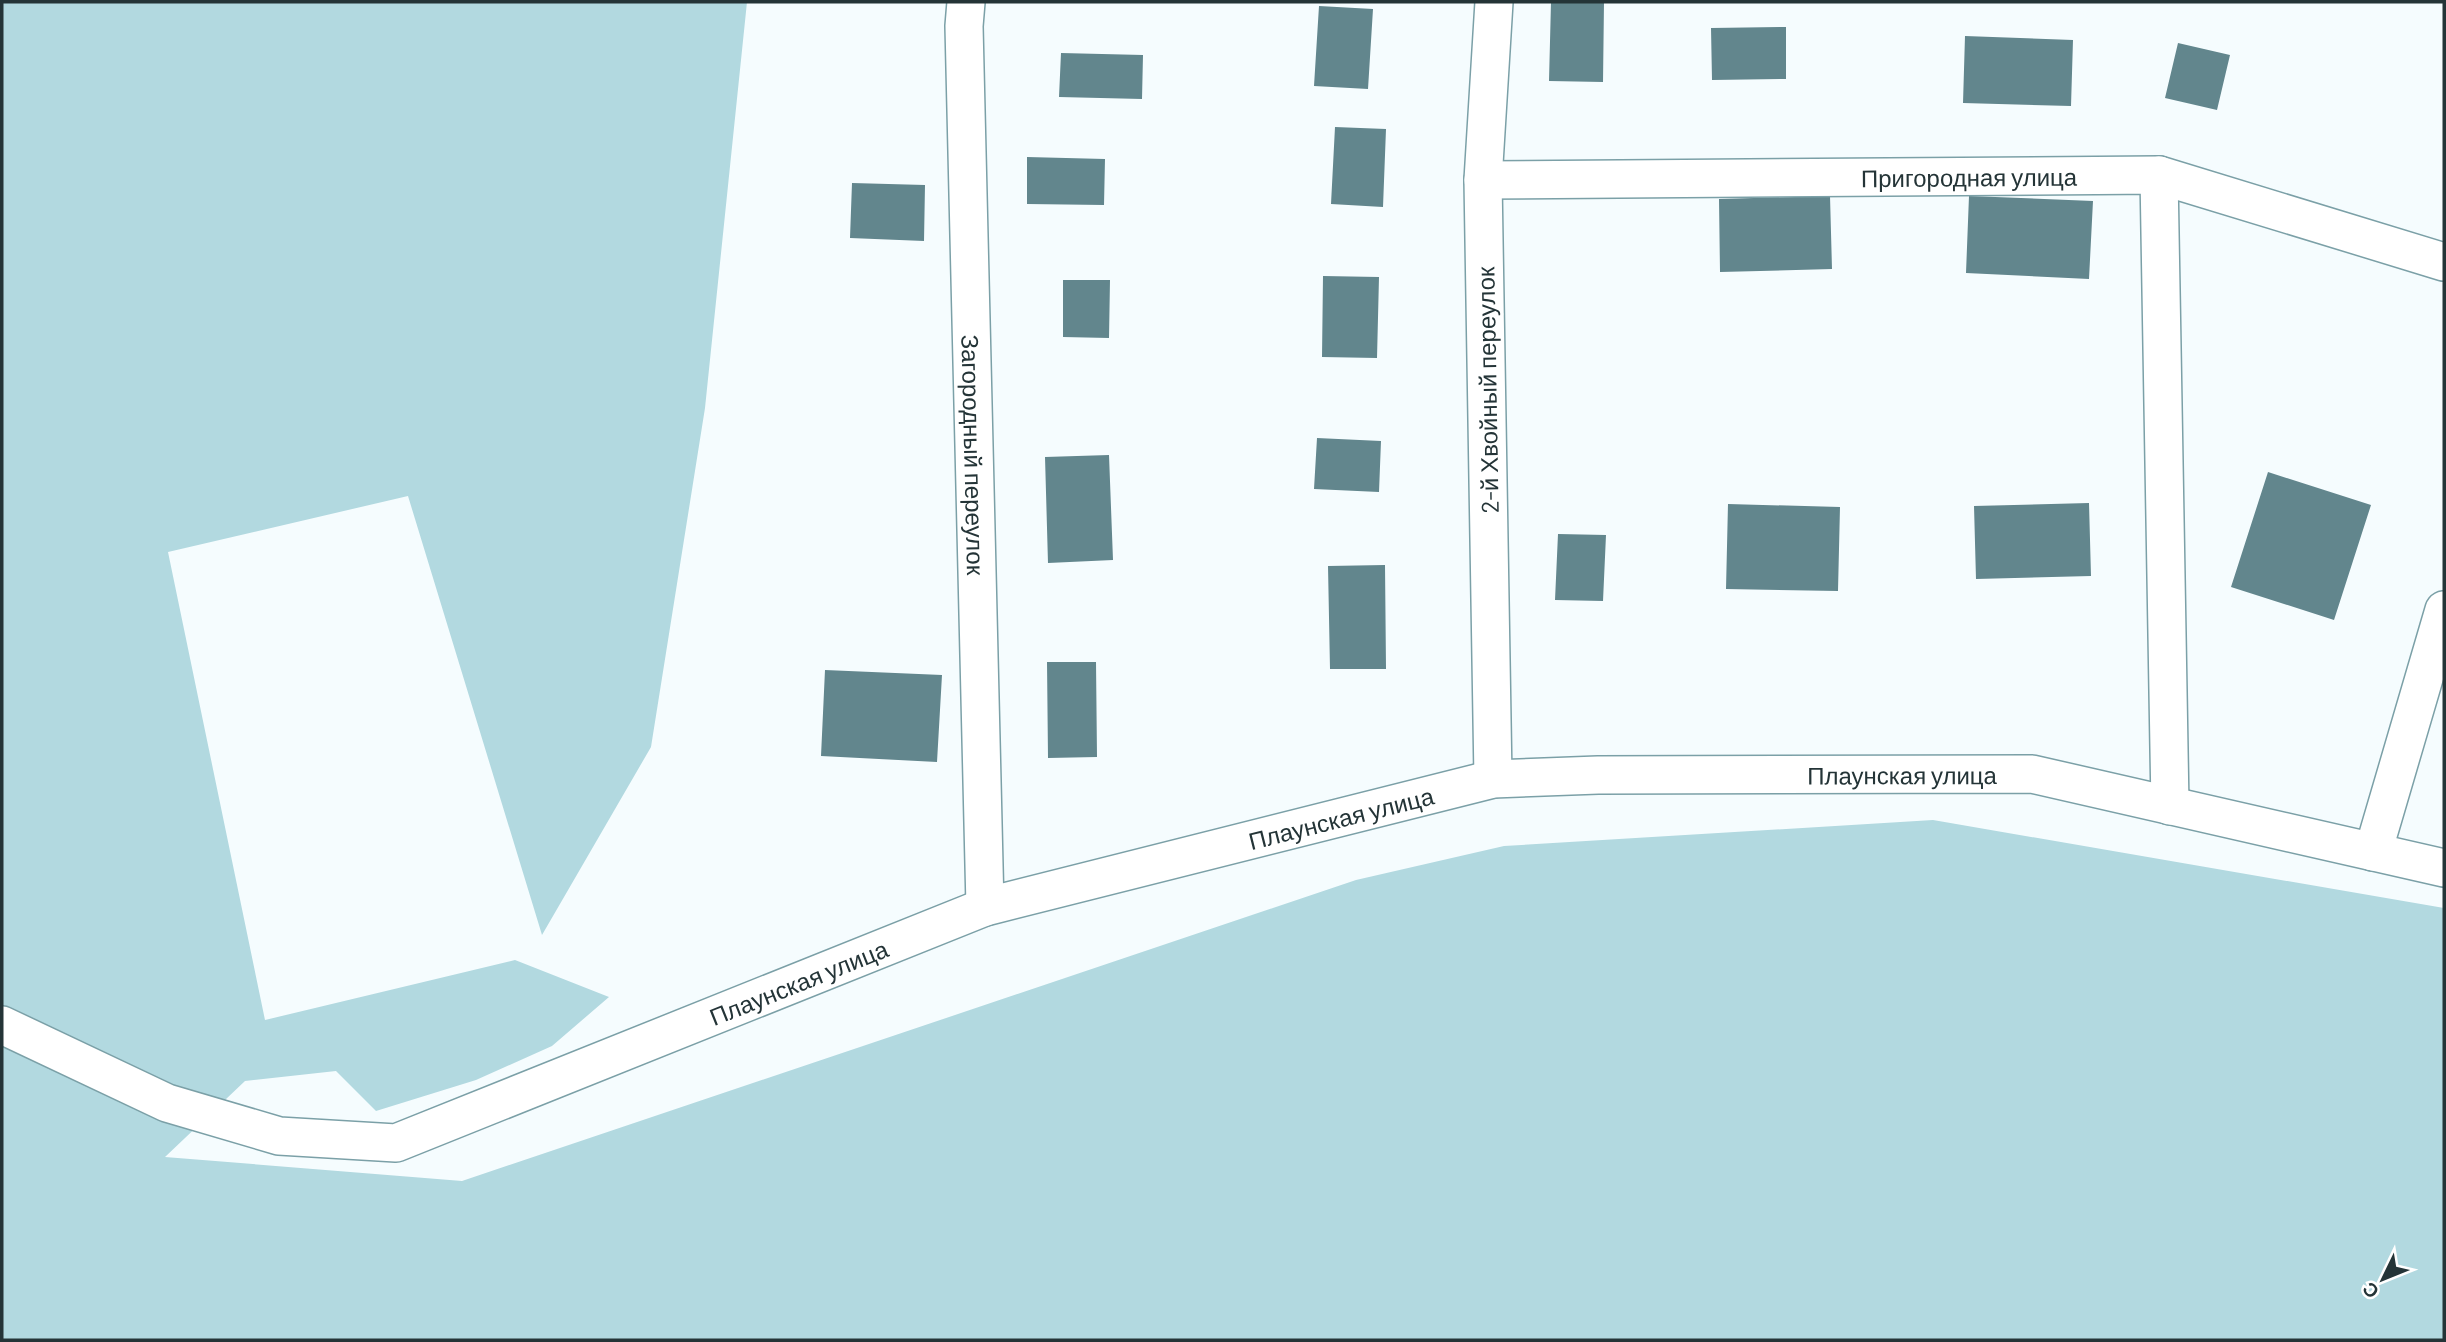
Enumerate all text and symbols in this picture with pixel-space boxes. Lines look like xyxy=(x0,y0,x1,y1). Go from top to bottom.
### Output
street label: Пригородная улица xyxy=(1861,161,2078,192)
street label: 2-й Хвойный переулок xyxy=(1470,266,1504,514)
street label: Загородный переулок xyxy=(957,334,992,576)
street label: Плаунская улица xyxy=(1807,760,1998,789)
street label: Плаунская улица xyxy=(1245,780,1437,855)
street label: Плаунская улица xyxy=(705,933,893,1031)
north arrow xyxy=(2348,1244,2418,1314)
text: С xyxy=(2357,1278,2383,1304)

